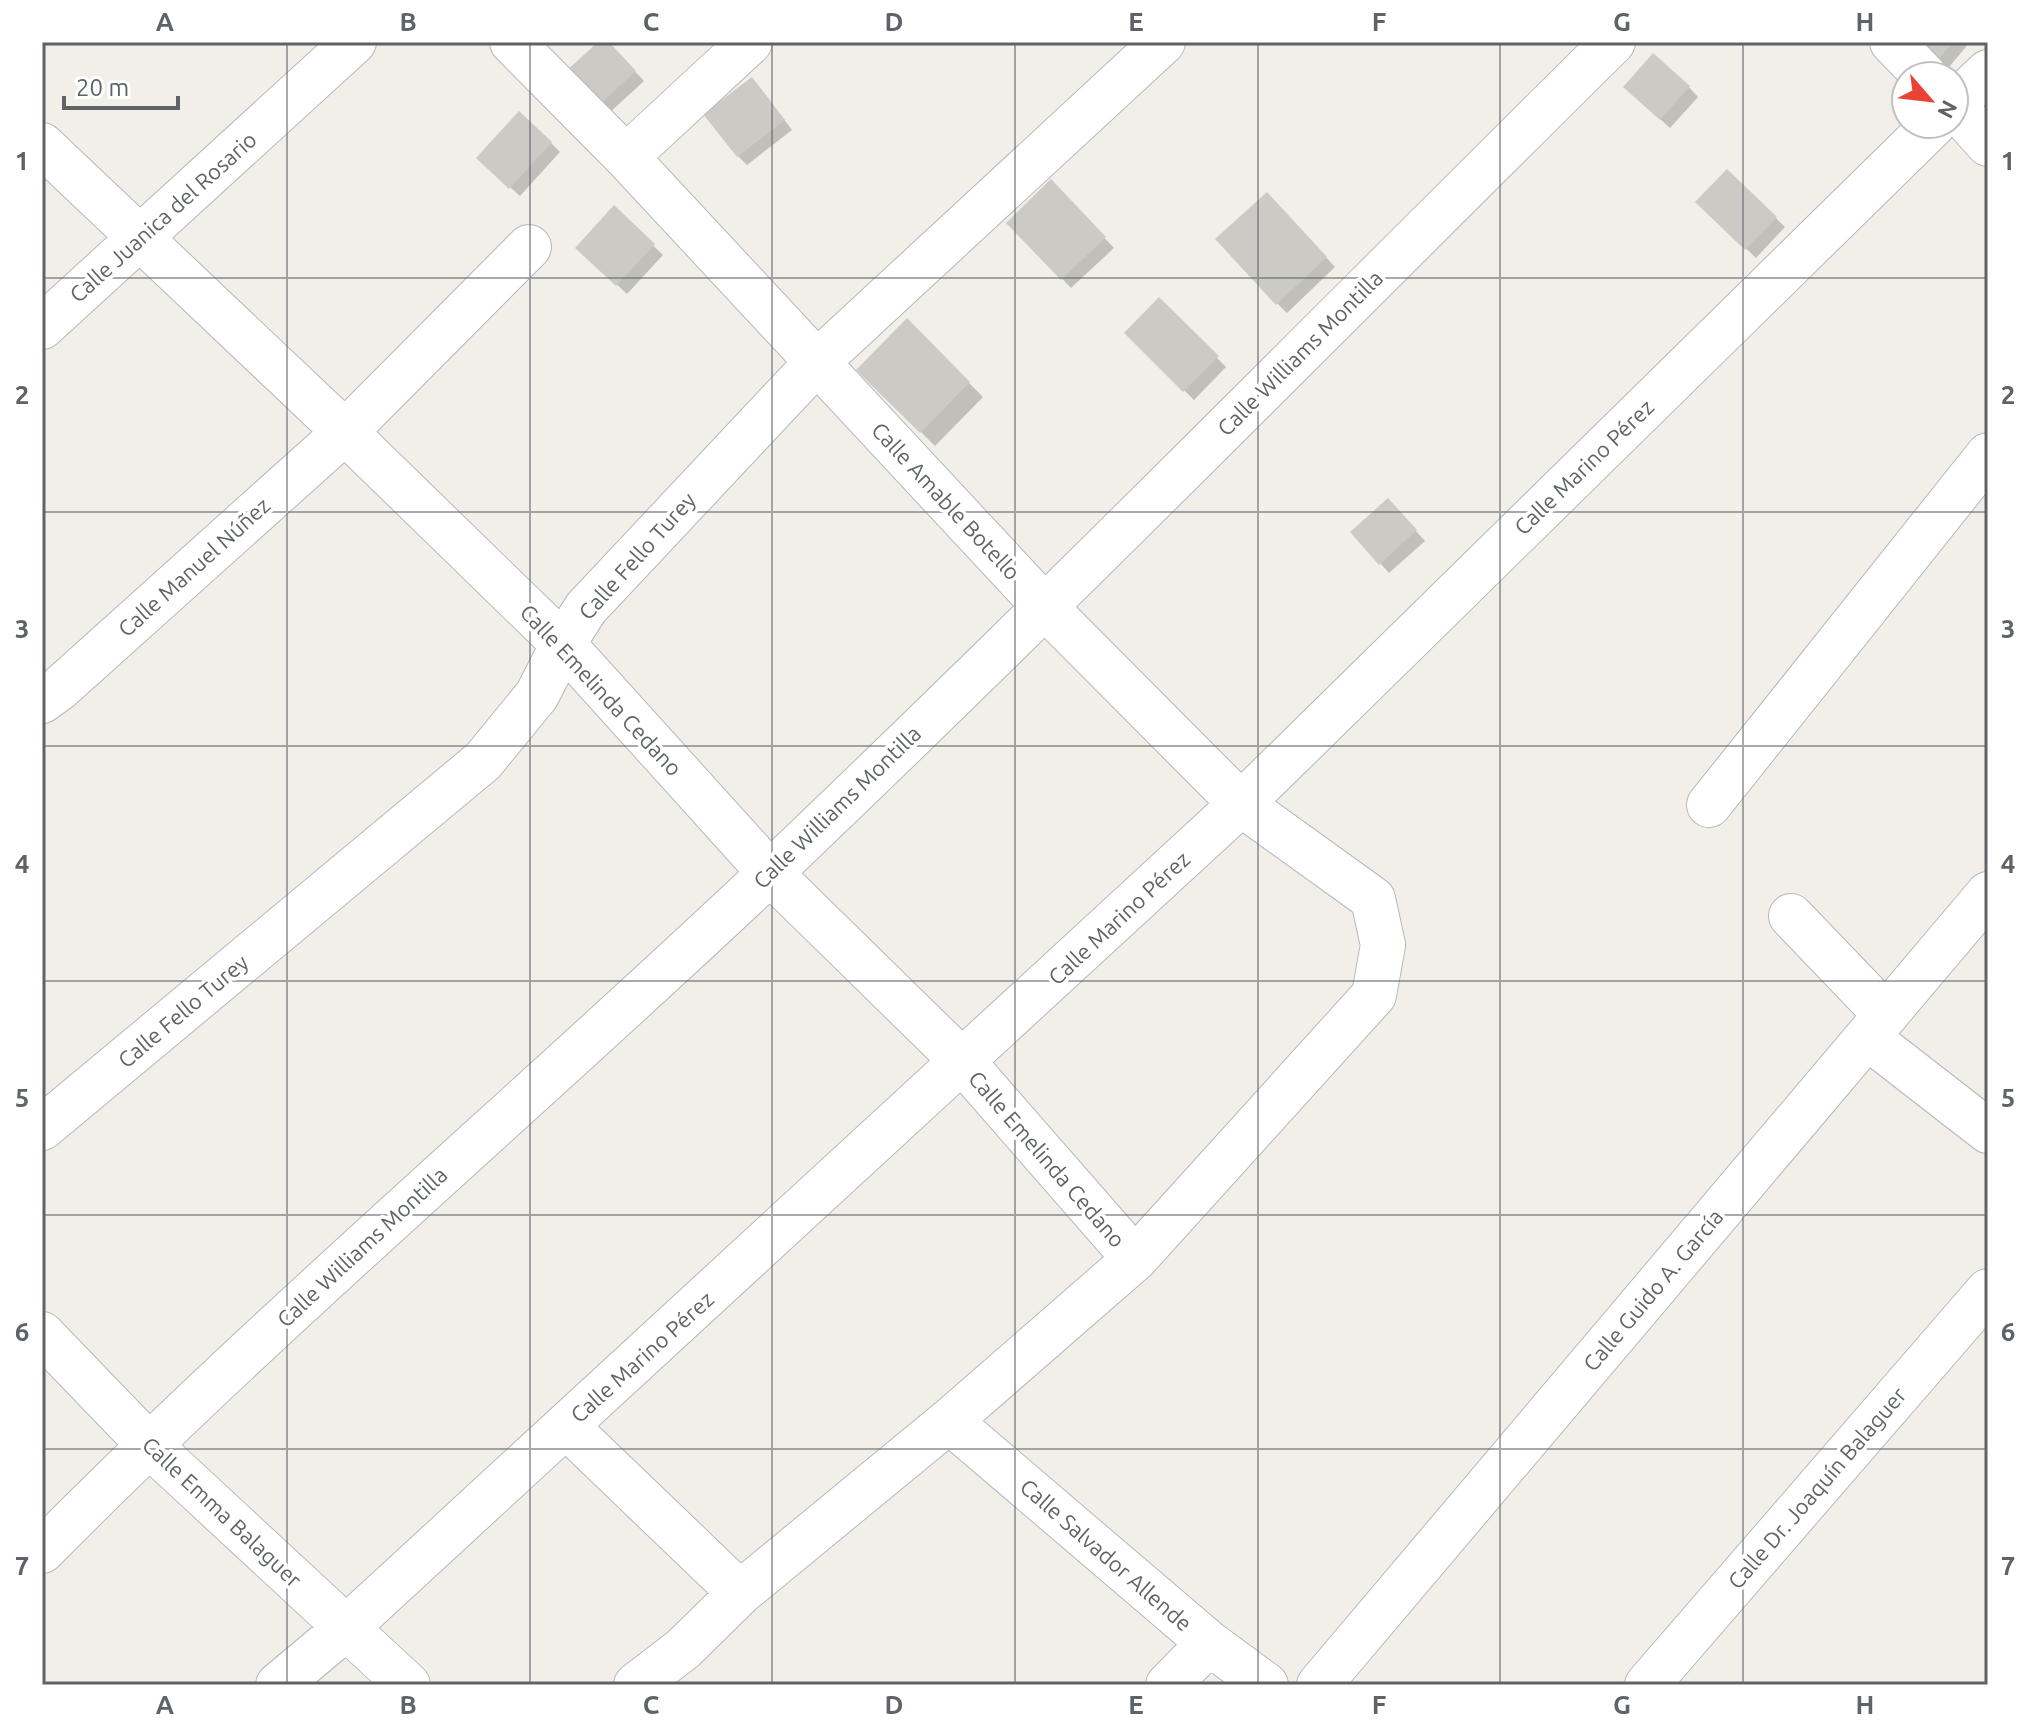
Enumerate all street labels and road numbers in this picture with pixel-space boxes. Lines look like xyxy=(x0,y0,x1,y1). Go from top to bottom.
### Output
street label: Calle Juanica del Rosario xyxy=(64,126,261,307)
street label: Calle Williams Montilla xyxy=(1212,265,1387,440)
street label: Calle Marino Pérez xyxy=(1509,394,1658,539)
street label: Calle Amable Botello xyxy=(867,417,1026,584)
street label: Calle Fello Turey xyxy=(573,487,700,624)
street label: Calle Manuel Núñez xyxy=(113,492,275,641)
street label: Calle Emelinda Cedano xyxy=(515,599,687,781)
street label: Calle Williams Montilla xyxy=(748,720,925,893)
street label: Calle Marino Pérez xyxy=(1043,846,1194,989)
street label: Calle Fello Turey xyxy=(113,949,253,1072)
street label: Calle Emelinda Cedano xyxy=(964,1066,1131,1252)
street label: Calle Williams Montilla xyxy=(272,1162,452,1332)
street label: Calle Guido A. García xyxy=(1578,1204,1728,1376)
street label: Calle Marino Pérez xyxy=(565,1286,718,1427)
street label: Calle Dr. Joaquín Balaguer xyxy=(1722,1382,1911,1593)
street label: Calle Emma Balaguer xyxy=(138,1431,308,1592)
street label: Calle Salvador Allende xyxy=(1016,1473,1197,1636)

